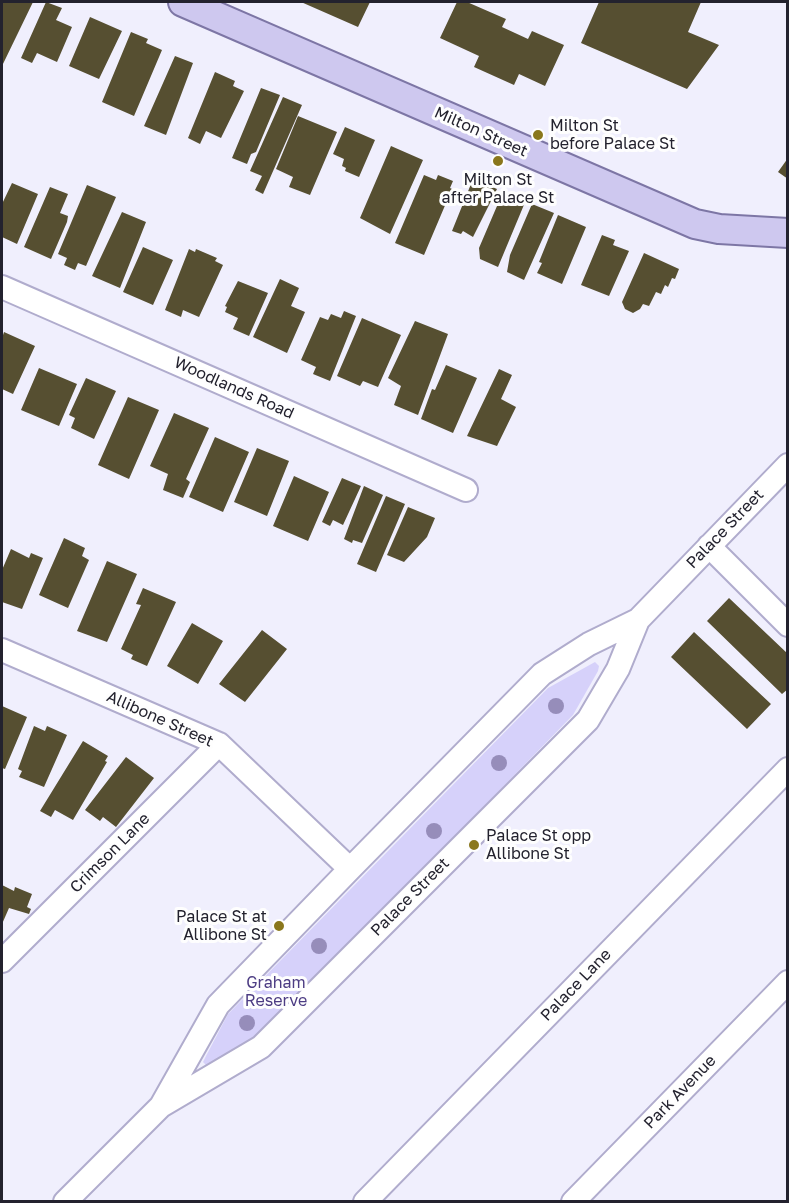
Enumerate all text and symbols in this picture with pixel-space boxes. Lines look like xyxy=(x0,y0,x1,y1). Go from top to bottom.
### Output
street label: Milton Street xyxy=(431,103,531,161)
place label: Milton St before Palace St xyxy=(550,116,675,154)
marker: Milton St before Palace St xyxy=(531,128,545,142)
marker: Milton St after Palace St xyxy=(491,154,505,168)
place label: Milton St after Palace St xyxy=(442,170,554,208)
street label: Woodlands Road xyxy=(171,353,297,423)
street label: Palace Street xyxy=(682,485,768,573)
street label: Allibone Street xyxy=(104,687,216,751)
street label: Crimson Lane xyxy=(66,809,154,897)
place label: Palace St opp Allibone St xyxy=(486,826,591,864)
marker: Palace St opp Allibone St xyxy=(467,838,481,852)
street label: Palace Street xyxy=(367,854,453,940)
place label: Palace St at Allibone St xyxy=(176,907,267,945)
marker: Palace St at Allibone St xyxy=(272,919,286,933)
street label: Palace Lane xyxy=(537,945,615,1025)
park label: Graham Reserve xyxy=(245,973,307,1011)
street label: Park Avenue xyxy=(640,1051,720,1133)

